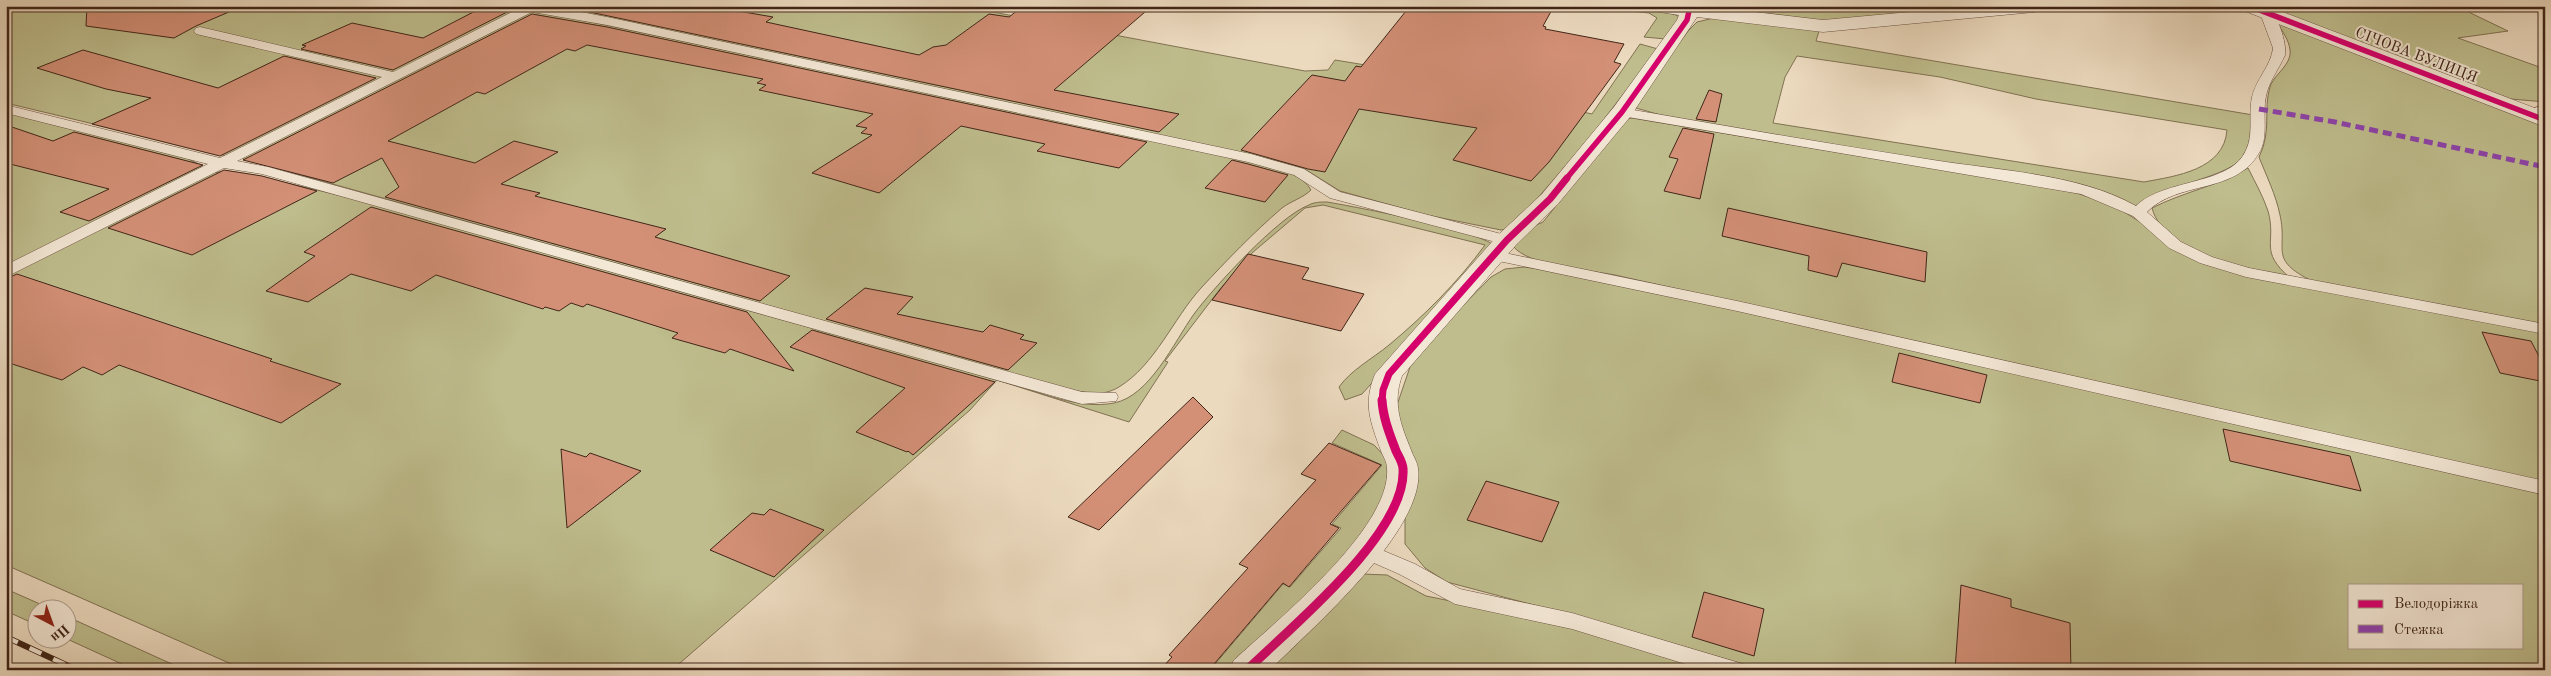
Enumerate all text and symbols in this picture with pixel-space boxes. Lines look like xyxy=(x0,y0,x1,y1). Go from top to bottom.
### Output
street label: СІЧОВА ВУЛИЦЯ xyxy=(2353,26,2479,86)
legend xyxy=(2348,584,2524,648)
text: Велодоріжка xyxy=(2394,597,2479,612)
north arrow xyxy=(28,598,78,648)
text: Пн xyxy=(48,621,72,645)
text: Стежка xyxy=(2394,623,2444,638)

